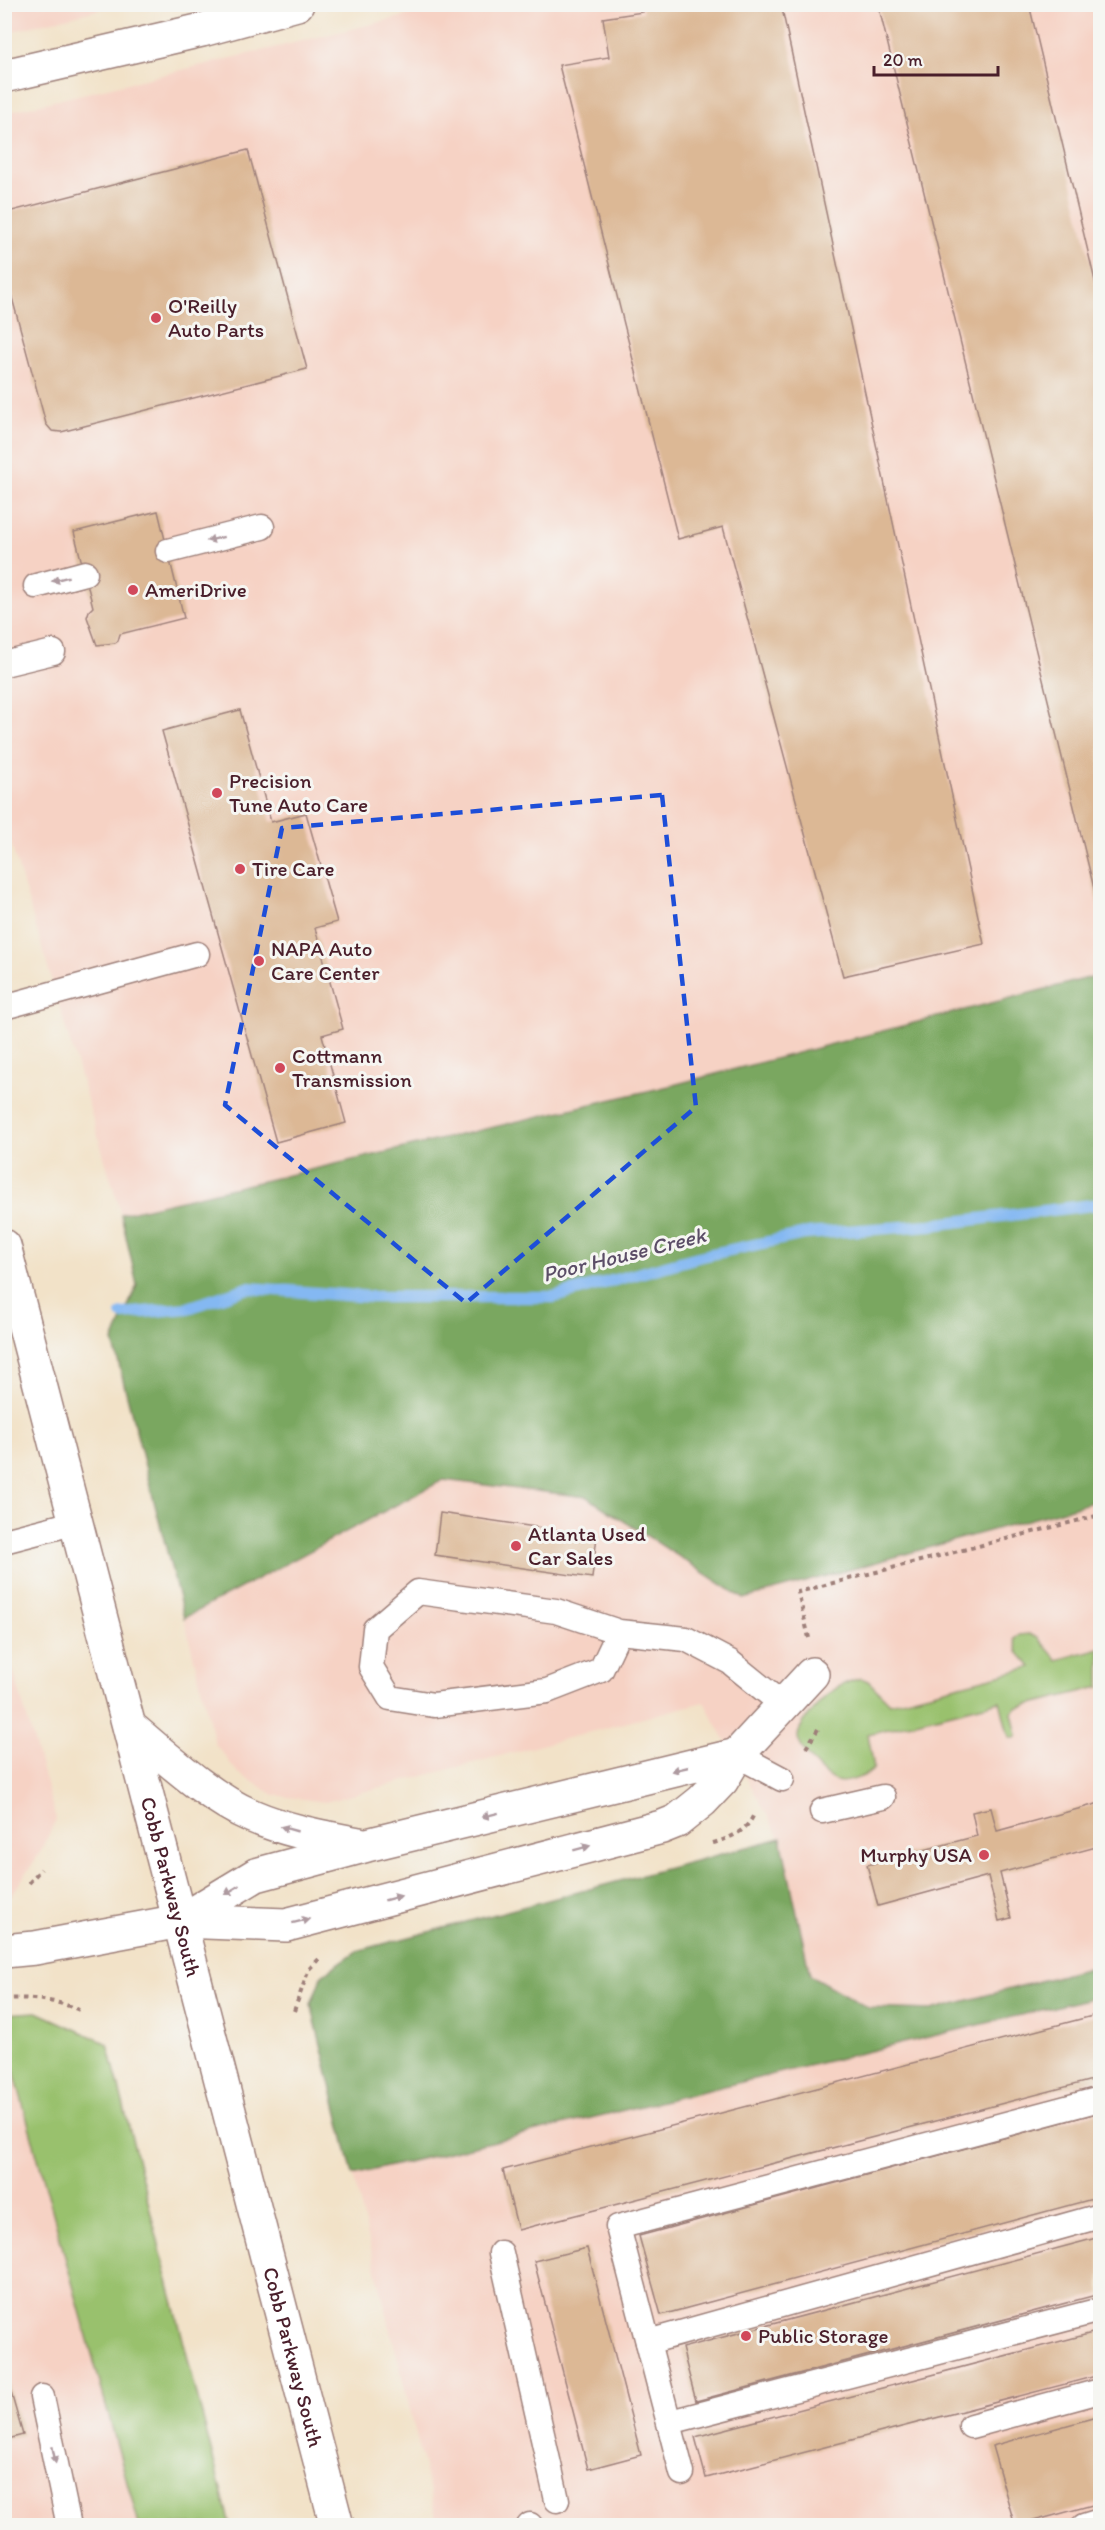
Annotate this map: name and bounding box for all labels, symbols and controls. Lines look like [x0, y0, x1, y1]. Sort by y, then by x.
scale bar [874, 39, 998, 77]
text: 20 m [883, 49, 923, 71]
place label: O'Reilly Auto Parts [168, 293, 264, 342]
marker: O'Reilly Auto Parts [149, 311, 163, 325]
one-way arrow [206, 534, 224, 544]
one-way arrow [51, 575, 69, 584]
place label: AmeriDrive [145, 577, 247, 602]
marker: AmeriDrive [126, 583, 140, 597]
place label: Precision Tune Auto Care [229, 768, 368, 817]
marker: Precision Tune Auto Care [210, 786, 224, 800]
place label: Tire Care [252, 856, 335, 881]
marker: Tire Care [233, 862, 247, 876]
place label: NAPA Auto Care Center [271, 936, 380, 985]
marker: NAPA Auto Care Center [252, 954, 266, 968]
place label: Cottmann Transmission [292, 1043, 412, 1092]
marker: Cottmann Transmission [273, 1061, 287, 1075]
water label: Poor House Creek [540, 1221, 710, 1288]
place label: Atlanta Used Car Sales [528, 1521, 646, 1570]
marker: Atlanta Used Car Sales [509, 1539, 523, 1553]
one-way arrow [671, 1764, 689, 1774]
street label: Cobb Parkway South [136, 1794, 207, 1979]
one-way arrow [481, 1810, 500, 1820]
one-way arrow [280, 1824, 298, 1833]
place label: Murphy USA [860, 1842, 973, 1867]
one-way arrow [572, 1843, 591, 1853]
marker: Murphy USA [977, 1848, 991, 1862]
one-way arrow [224, 1884, 240, 1895]
one-way arrow [384, 1892, 402, 1902]
one-way arrow [292, 1916, 310, 1926]
street label: Cobb Parkway South [258, 2264, 329, 2450]
place label: Public Storage [758, 2323, 888, 2348]
marker: Public Storage [739, 2329, 753, 2343]
one-way arrow [50, 2445, 59, 2464]

